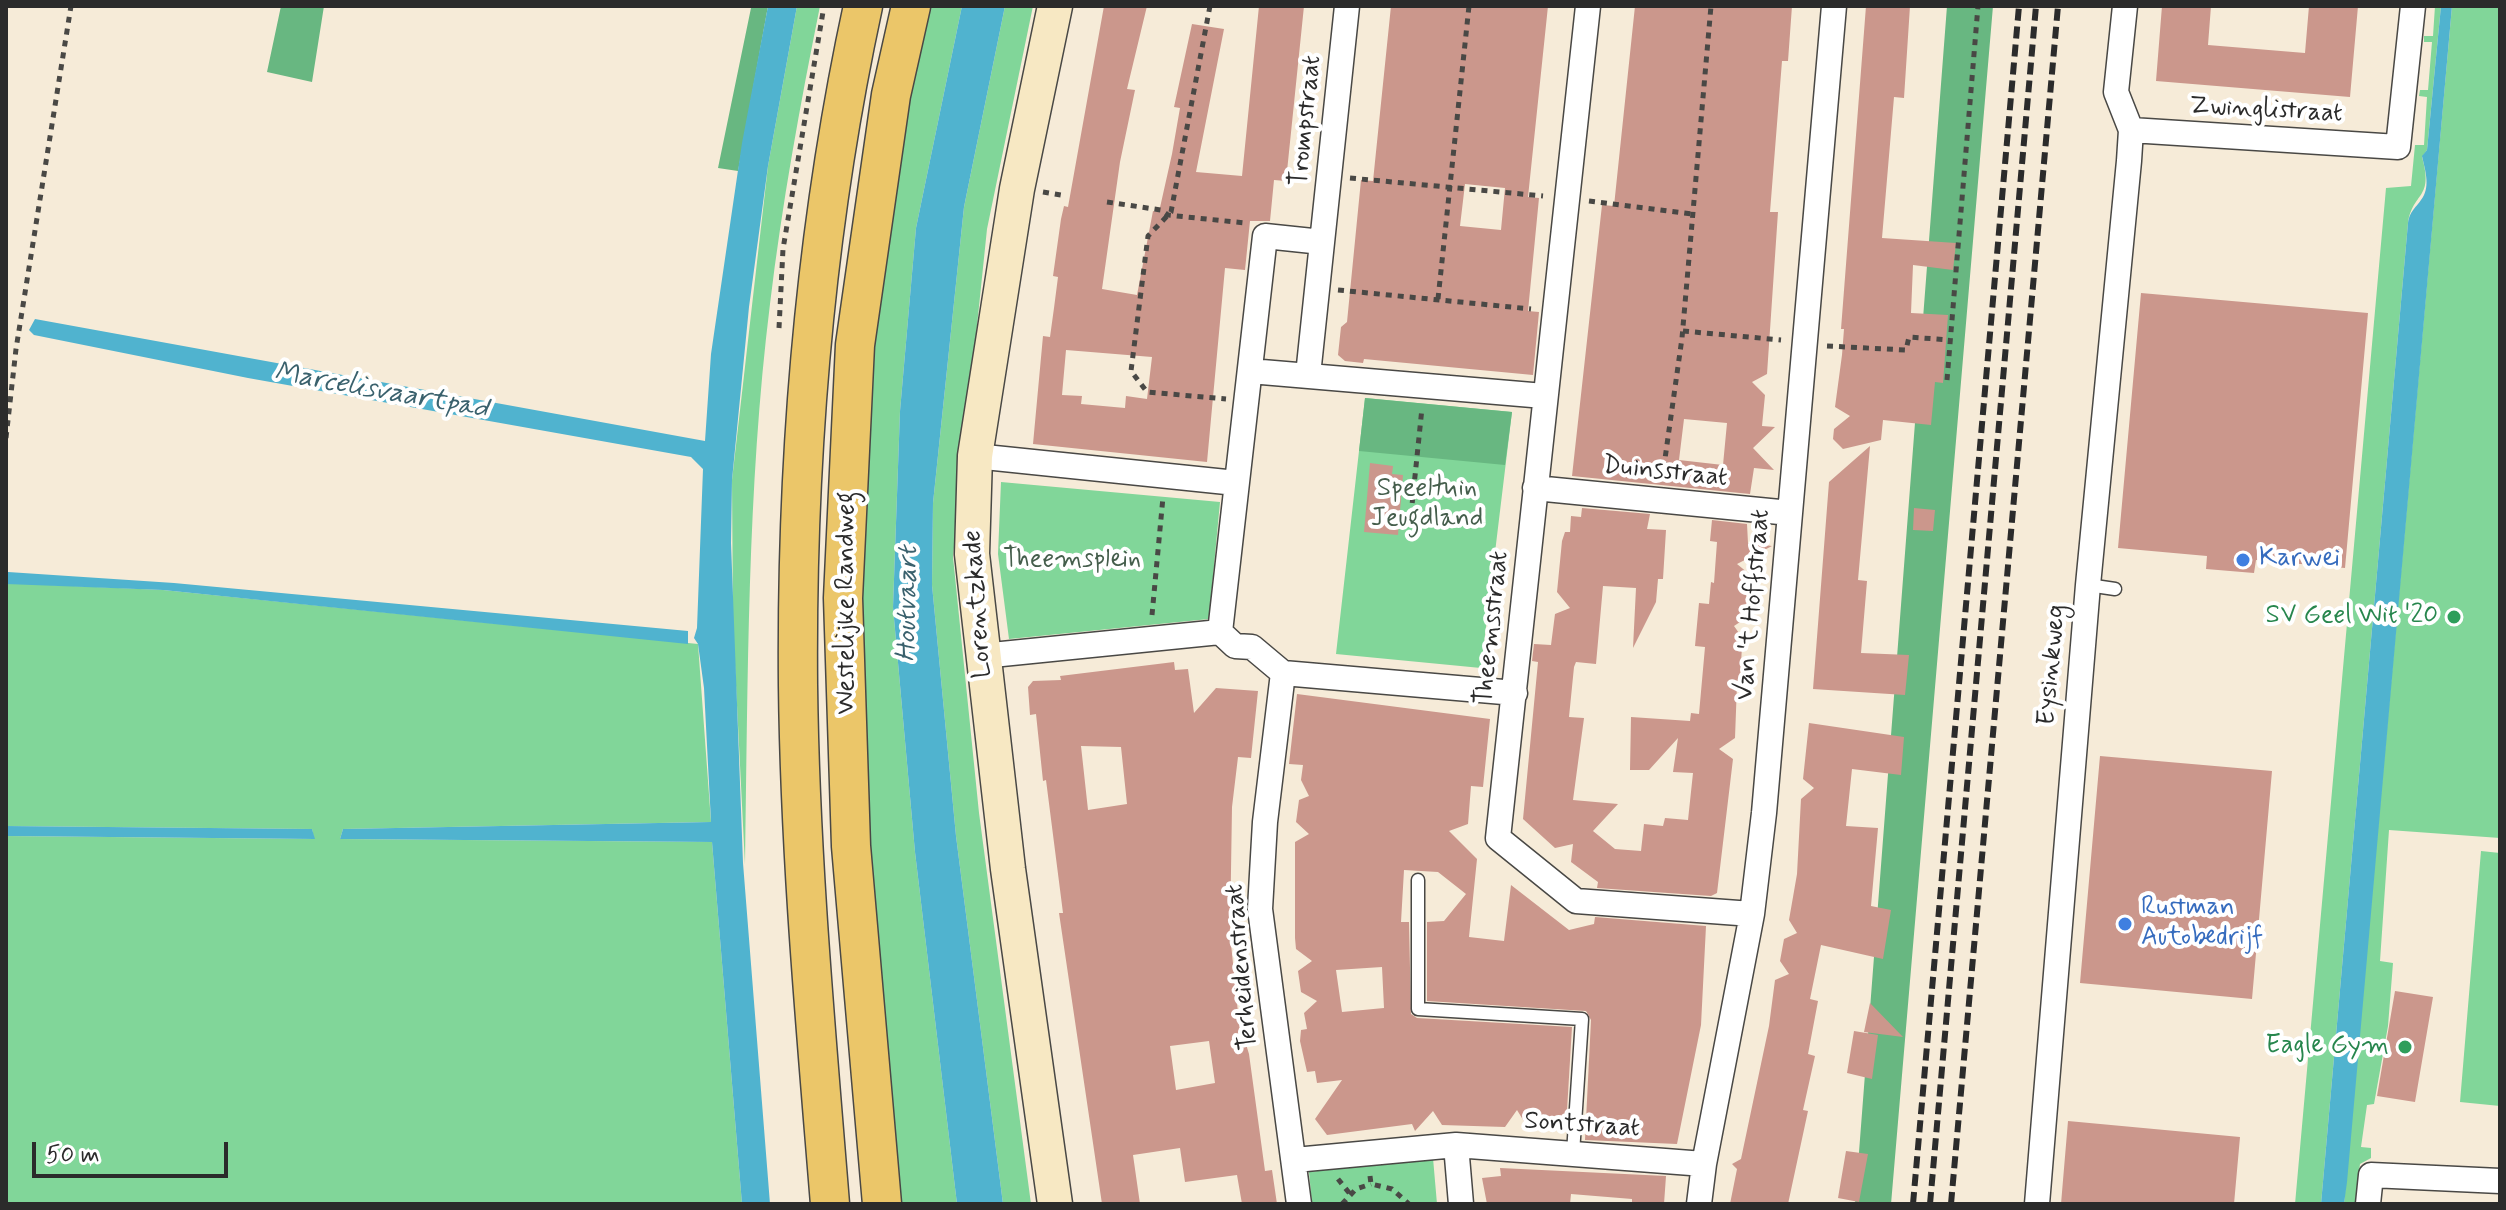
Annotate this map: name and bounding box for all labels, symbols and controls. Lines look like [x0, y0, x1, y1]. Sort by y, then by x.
street label: Trompstraat [1285, 54, 1329, 188]
street label: Zwinglistraat [2189, 91, 2343, 131]
water label: Marcelisvaartpad [271, 357, 491, 427]
street label: Duinsstraat [1601, 451, 1729, 495]
park label: Speeltuin Jeugdland [1371, 474, 1483, 536]
street label: Westelijke Randweg [832, 491, 864, 715]
street label: Van 't Hoffstraat [1730, 508, 1778, 702]
street label: Lorentzkade [958, 529, 1000, 679]
place label: Karwei [2259, 544, 2340, 576]
park label: Theemsplein [1003, 545, 1141, 577]
water label: Houtvaart [891, 546, 927, 662]
street label: Theemsstraat [1469, 550, 1517, 706]
marker: Karwei [2234, 551, 2252, 569]
place label: SV Geel Wit '20 [2265, 601, 2438, 633]
street label: Eysinkweg [2032, 603, 2074, 727]
marker: SV Geel Wit '20 [2445, 608, 2463, 626]
street label: Terheidenstraat [1220, 883, 1266, 1051]
place label: Rustman Autobedrijf [2141, 893, 2263, 954]
marker: Rustman Autobedrijf [2116, 915, 2134, 933]
place label: Eagle Gym [2266, 1031, 2389, 1063]
marker: Eagle Gym [2396, 1038, 2414, 1056]
street label: Sontstraat [1523, 1106, 1641, 1146]
scale bar [36, 1126, 232, 1176]
text: 50 m [46, 1140, 100, 1171]

